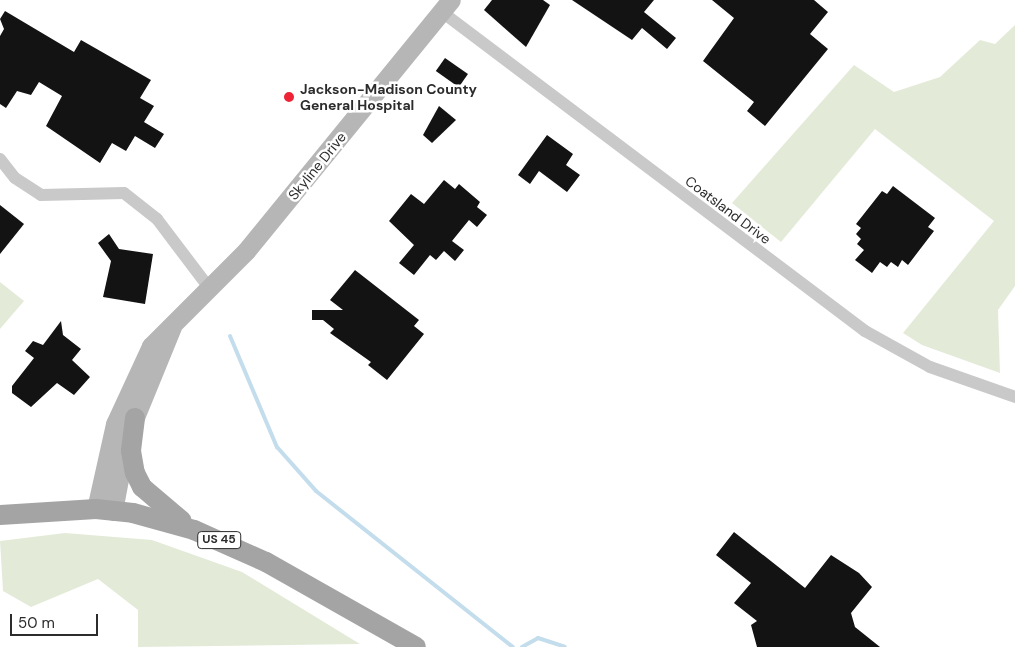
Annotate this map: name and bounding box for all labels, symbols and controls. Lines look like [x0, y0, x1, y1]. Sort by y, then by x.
place label: Jackson-Madison County General Hospital [300, 81, 477, 114]
marker: Jackson-Madison County General Hospital [282, 90, 296, 104]
street label: Skyline Drive [285, 129, 349, 203]
street label: Coatsland Drive [682, 172, 774, 248]
road number: US 45 [196, 530, 242, 550]
scale bar [12, 604, 100, 636]
text: 50 m [18, 613, 55, 633]

